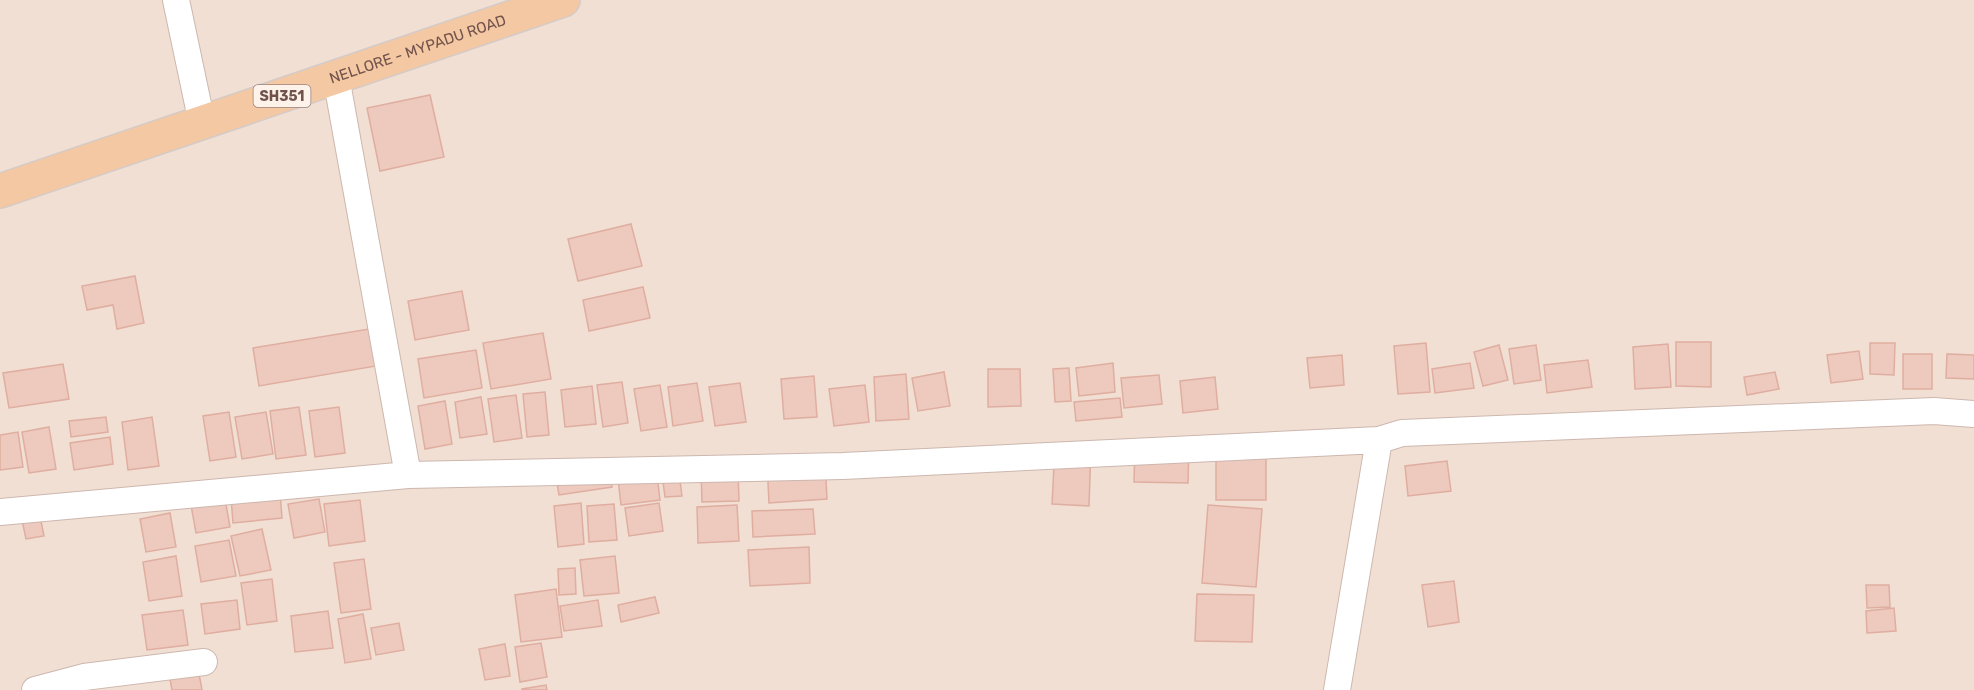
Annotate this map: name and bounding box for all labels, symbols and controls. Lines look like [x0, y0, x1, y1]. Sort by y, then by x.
street label: NELLORE - MYPADU ROAD [327, 11, 508, 88]
road number: SH351 [254, 85, 310, 107]

